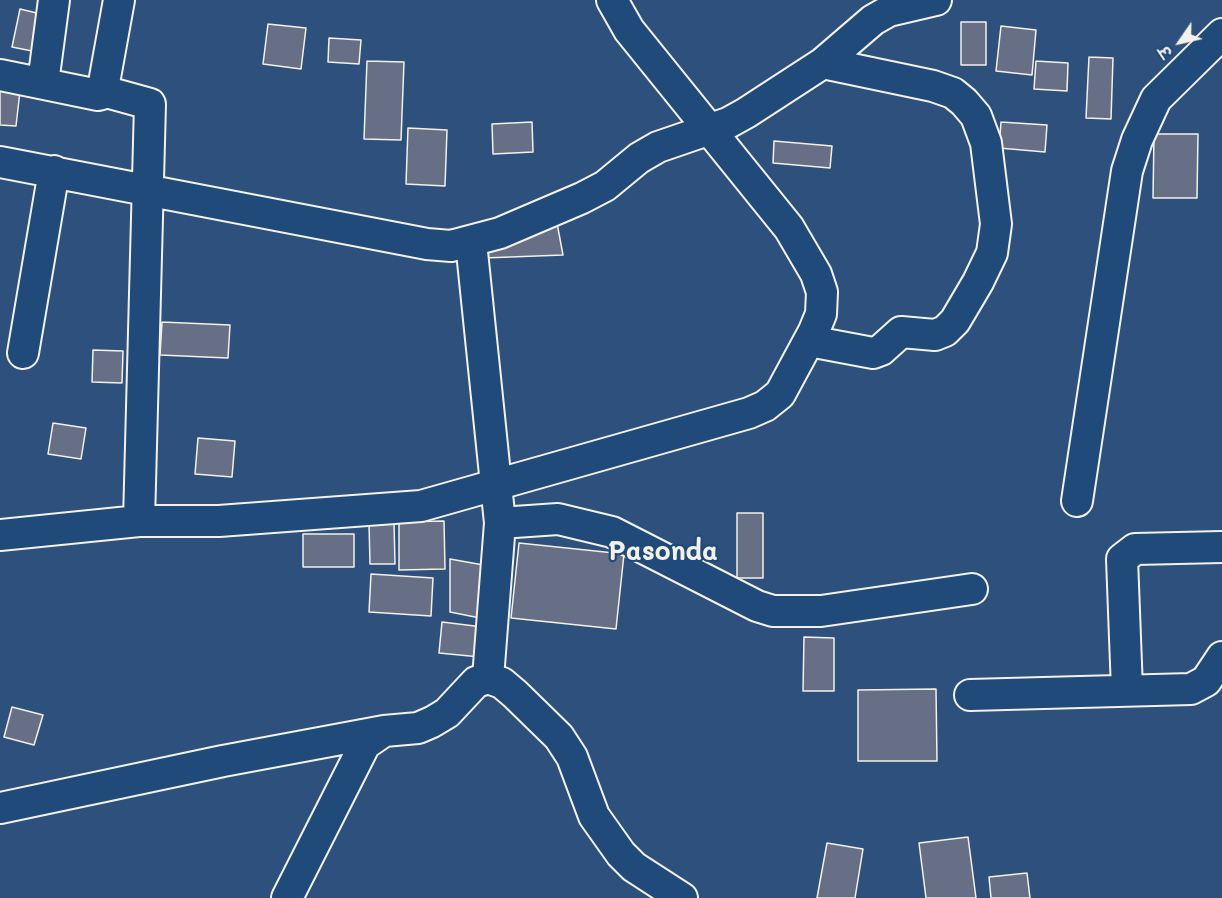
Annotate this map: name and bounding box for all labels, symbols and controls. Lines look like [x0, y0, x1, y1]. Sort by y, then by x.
north arrow [1150, 12, 1210, 72]
text: उ [1153, 42, 1176, 63]
district label: Pasonda [608, 536, 718, 568]

